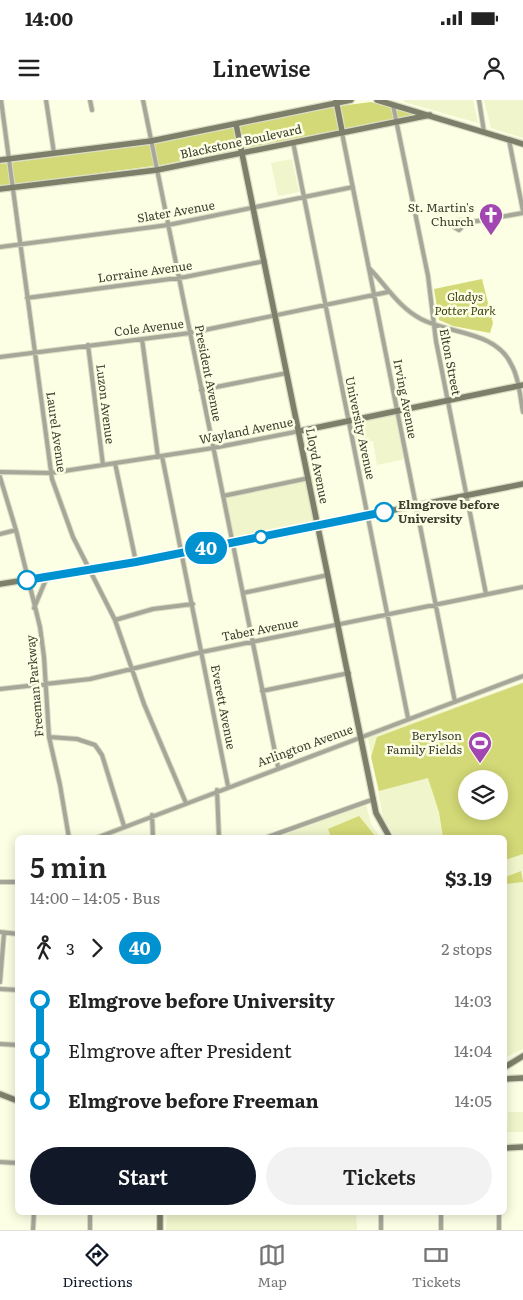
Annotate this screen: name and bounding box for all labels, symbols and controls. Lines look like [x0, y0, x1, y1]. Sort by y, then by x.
text: 14:00 [25, 4, 73, 32]
text: Linewise [212, 51, 311, 84]
icon: menu [15, 54, 43, 82]
icon: person [480, 54, 508, 82]
street label: Blackstone Boulevard [178, 119, 304, 163]
street label: Slater Avenue [136, 195, 216, 227]
place label: St. Martin's Church [408, 198, 475, 230]
church icon: St. Martin's Church [478, 202, 504, 236]
street label: Lorraine Avenue [97, 255, 193, 287]
park label: Gladys Potter Park [434, 287, 496, 319]
street label: Cole Avenue [113, 314, 185, 340]
street label: President Avenue [191, 323, 227, 423]
street label: Elton Street [436, 327, 466, 397]
street label: Irving Avenue [389, 357, 423, 440]
street label: Luzon Avenue [92, 363, 120, 445]
street label: University Avenue [341, 375, 381, 481]
street label: Laurel Avenue [42, 390, 72, 474]
street label: Wayland Avenue [197, 412, 294, 448]
street label: Lloyd Avenue [302, 426, 334, 505]
place label: Elmgrove before University [398, 495, 500, 527]
marker: Elmgrove before University [374, 502, 394, 522]
unlabelled marker [254, 530, 268, 544]
line badge: 40 [184, 532, 228, 564]
text: 40 [195, 534, 217, 561]
unlabelled marker [17, 570, 37, 590]
street label: Taber Avenue [220, 613, 300, 645]
street label: Freeman Parkway [21, 634, 47, 738]
street label: Everett Avenue [207, 663, 241, 751]
street label: Arlington Avenue [254, 719, 355, 771]
place label: Berylson Family Fields [386, 726, 463, 758]
sports icon: Berylson Family Fields [467, 730, 493, 764]
map controls [458, 770, 508, 820]
button: layers [458, 770, 508, 820]
text: 5 min [30, 845, 107, 887]
text: $3.19 [445, 864, 492, 892]
text: 14:00 – 14:05 · Bus [30, 885, 160, 909]
icon: walk [30, 934, 58, 962]
icon: forward [83, 934, 111, 962]
text: 40 [129, 934, 151, 961]
text: 3 [66, 936, 75, 960]
text: 2 stops [441, 936, 492, 960]
text: Elmgrove before University [68, 986, 335, 1014]
text: 14:03 [454, 988, 492, 1012]
text: Elmgrove after President [68, 1036, 292, 1064]
text: 14:04 [454, 1038, 492, 1062]
text: Elmgrove before Freeman [68, 1086, 319, 1114]
text: 14:05 [455, 1088, 492, 1112]
button: Start [30, 1147, 256, 1205]
button: Tickets [266, 1147, 492, 1205]
tab: Directions [62, 1241, 132, 1291]
tab: Map [257, 1241, 287, 1291]
tab: Tickets [412, 1241, 461, 1291]

